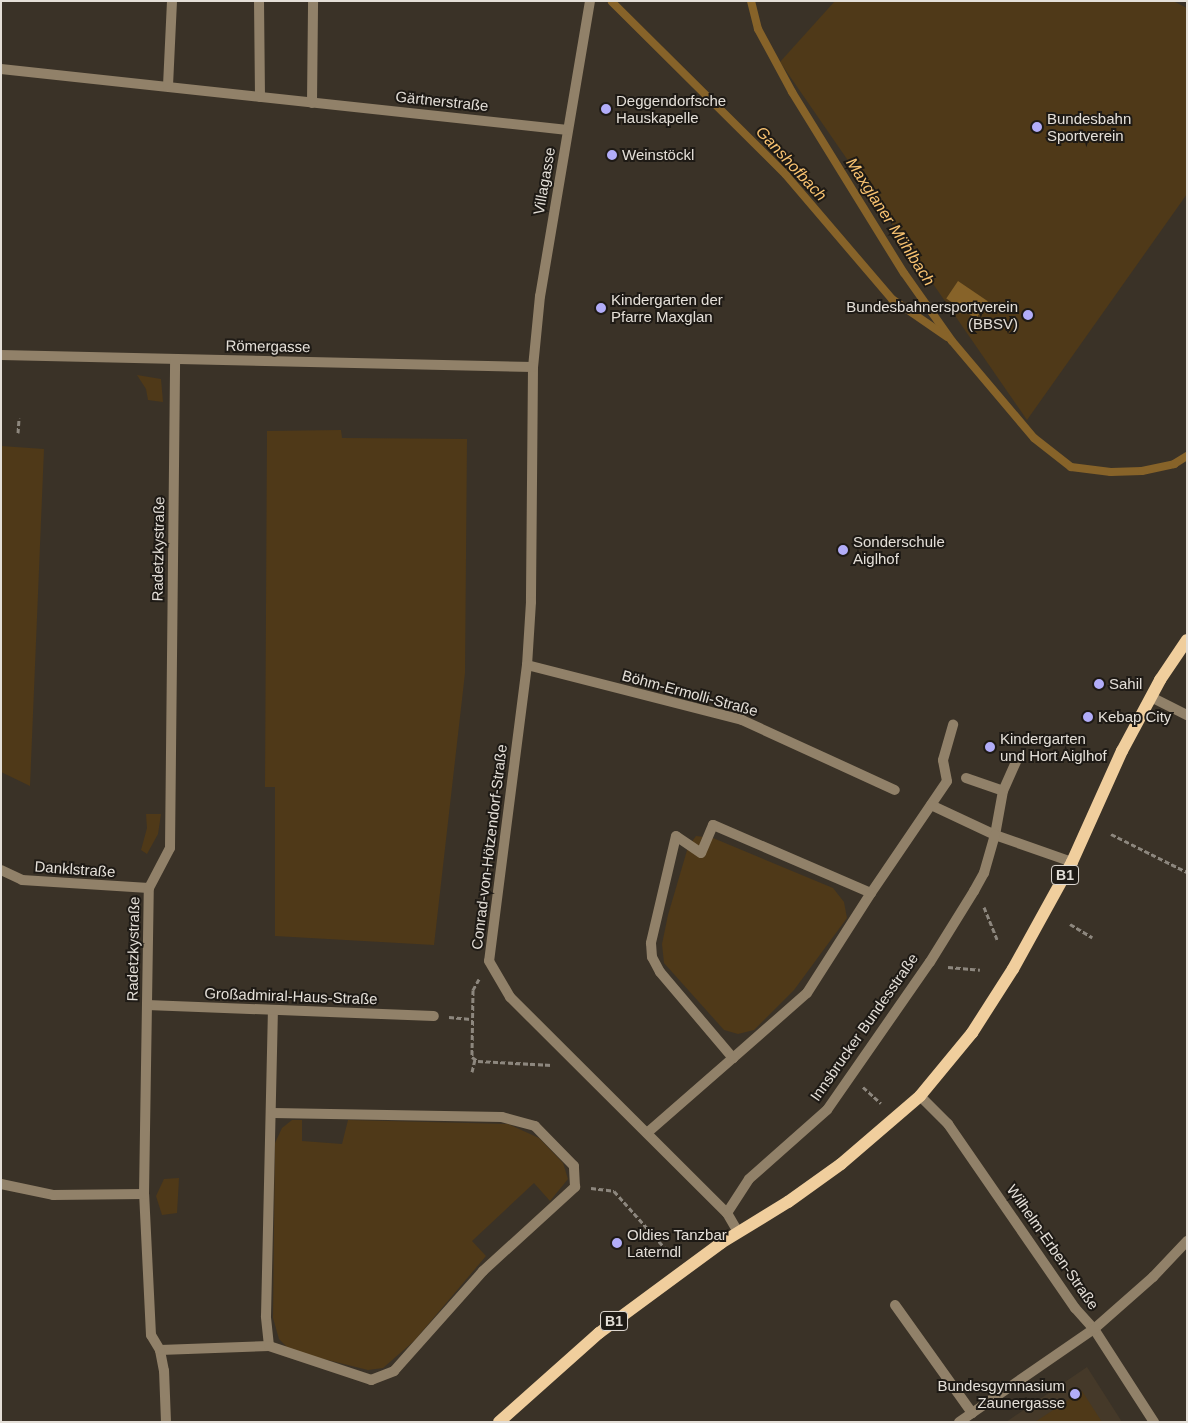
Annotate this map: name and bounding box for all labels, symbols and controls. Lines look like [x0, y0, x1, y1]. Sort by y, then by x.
street label: Gärtnerstraße [395, 87, 489, 115]
place label: Deggendorfsche Hauskapelle [616, 91, 726, 126]
marker: Deggendorfsche Hauskapelle [600, 103, 612, 115]
place label: Bundesbahn Sportverein [1047, 109, 1131, 144]
marker: Bundesbahn Sportverein [1031, 121, 1043, 133]
water label: Ganshofbach [752, 123, 830, 205]
street label: Villagasse [529, 146, 559, 216]
place label: Weinstöckl [622, 146, 694, 164]
marker: Weinstöckl [606, 149, 618, 161]
water label: Maxglaner Mühlbach [842, 154, 938, 290]
place label: Kindergarten der Pfarre Maxglan [611, 290, 723, 325]
place label: Bundesbahnersportverein (BBSV) [846, 297, 1018, 332]
marker: Kindergarten der Pfarre Maxglan [595, 302, 607, 314]
marker: Bundesbahnersportverein (BBSV) [1022, 309, 1034, 321]
street label: Römergasse [225, 336, 311, 356]
street label: Radetzkystraße [148, 496, 168, 602]
place label: Sonderschule Aiglhof [853, 532, 945, 567]
marker: Sonderschule Aiglhof [837, 544, 849, 556]
street label: Böhm-Ermolli-Straße [620, 666, 760, 720]
place label: Sahil [1109, 675, 1142, 693]
marker: Sahil [1093, 678, 1105, 690]
place label: Kebap City [1098, 708, 1171, 726]
marker: Kebap City [1082, 711, 1094, 723]
place label: Kindergarten und Hort Aiglhof [1000, 729, 1108, 764]
marker: Kindergarten und Hort Aiglhof [984, 741, 996, 753]
street label: Conrad-von-Hötzendorf-Straße [467, 743, 511, 951]
street label: Danklstraße [34, 857, 116, 881]
road number: B1 [1050, 864, 1080, 886]
street label: Radetzkystraße [123, 896, 143, 1002]
street label: Innsbrucker Bundesstraße [806, 950, 922, 1104]
street label: Großadmiral-Haus-Straße [204, 984, 378, 1008]
street label: Wilhelm-Erben-Straße [1003, 1181, 1103, 1313]
place label: Oldies Tanzbar Laterndl [627, 1225, 727, 1260]
marker: Oldies Tanzbar Laterndl [611, 1237, 623, 1249]
road number: B1 [599, 1310, 629, 1332]
place label: Bundesgymnasium Zaunergasse [937, 1376, 1065, 1411]
marker: Bundesgymnasium Zaunergasse [1069, 1388, 1081, 1400]

